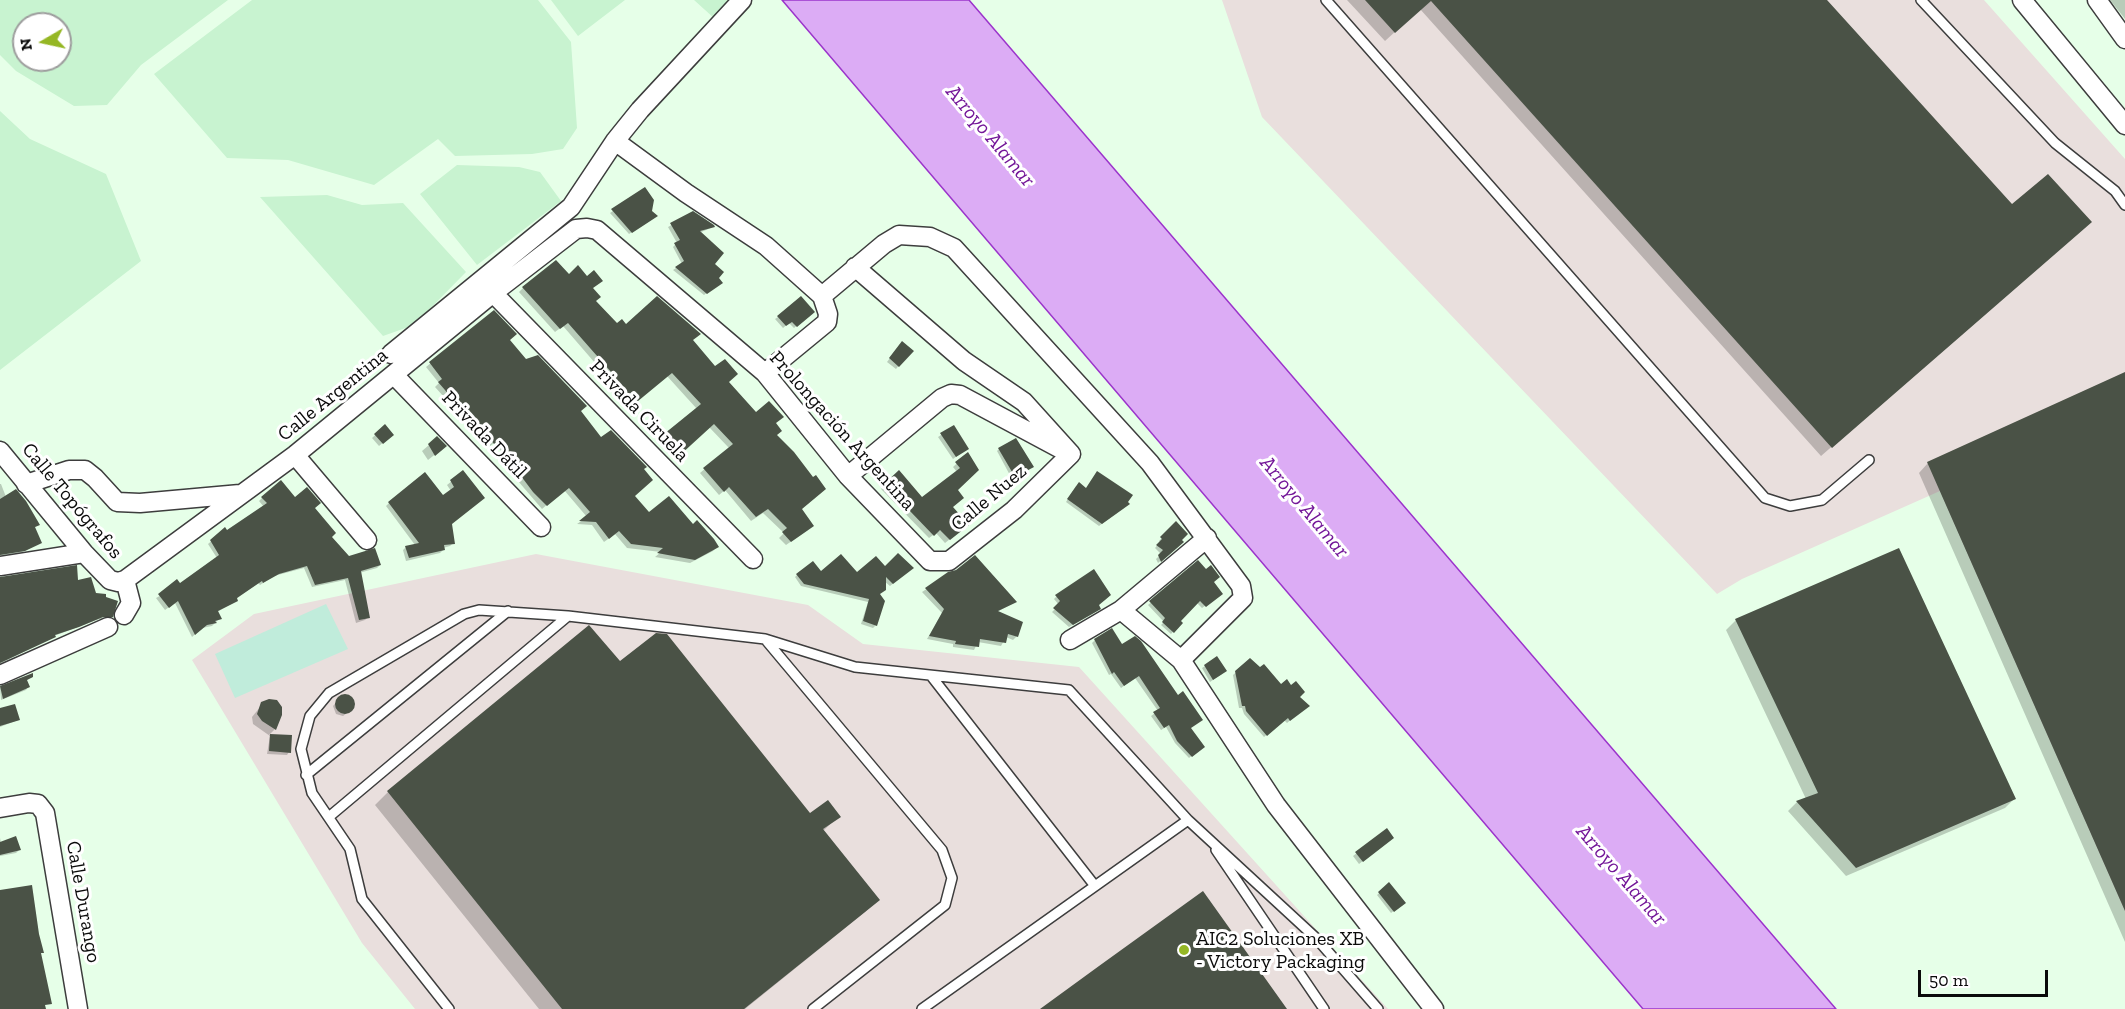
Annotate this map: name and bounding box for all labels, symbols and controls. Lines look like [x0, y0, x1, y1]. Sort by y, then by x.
north arrow [12, 12, 72, 72]
text: N [15, 37, 36, 52]
water label: Arroyo Alamar [940, 80, 1040, 192]
street label: Calle Argentina [273, 343, 393, 447]
street label: Prolongación Argentina [764, 346, 920, 516]
street label: Privada Ciruela [584, 355, 694, 467]
street label: Privada Dátil [436, 386, 532, 484]
street label: Calle Topógrafos [17, 438, 127, 564]
water label: Arroyo Alamar [1254, 451, 1354, 563]
street label: Calle Nuez [946, 459, 1032, 537]
water label: Arroyo Alamar [1570, 820, 1672, 930]
street label: Calle Durango [60, 839, 106, 965]
place label: AIC2 Soluciones XB - Victory Packaging [1196, 927, 1365, 974]
marker: AIC2 Soluciones XB - Victory Packaging [1177, 943, 1191, 957]
scale bar [1921, 958, 2052, 996]
text: 50 m [1929, 969, 1968, 991]

